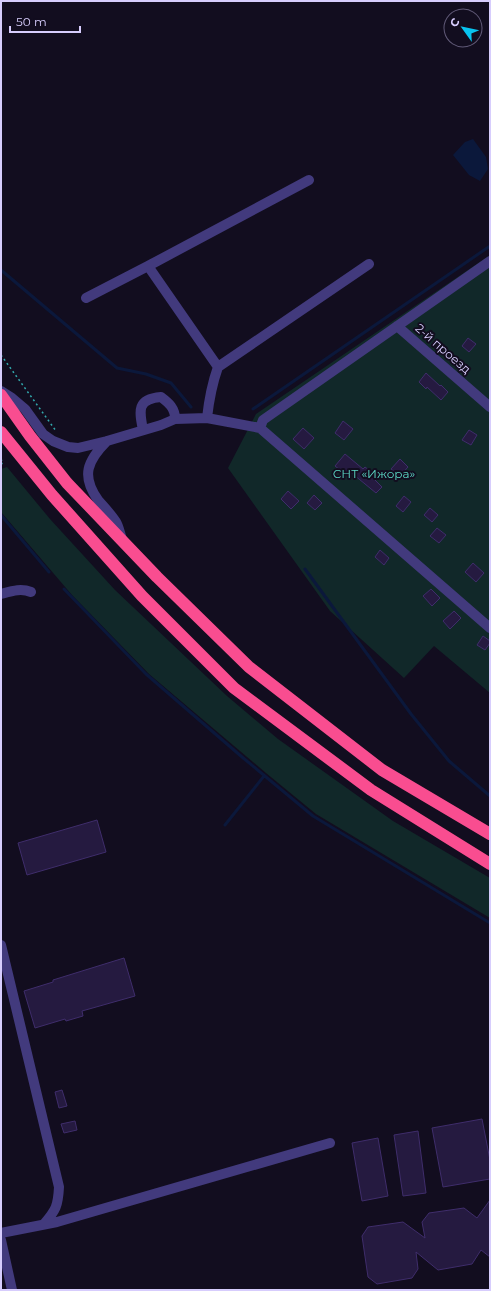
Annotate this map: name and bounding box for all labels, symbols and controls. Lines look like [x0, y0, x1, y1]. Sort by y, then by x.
scale bar [10, 8, 80, 34]
north arrow [443, 8, 483, 48]
text: 50 m [16, 14, 47, 29]
text: С [447, 15, 463, 30]
street label: 2-й проезд [413, 321, 474, 377]
park label: СНТ «Ижора» [333, 466, 416, 481]

